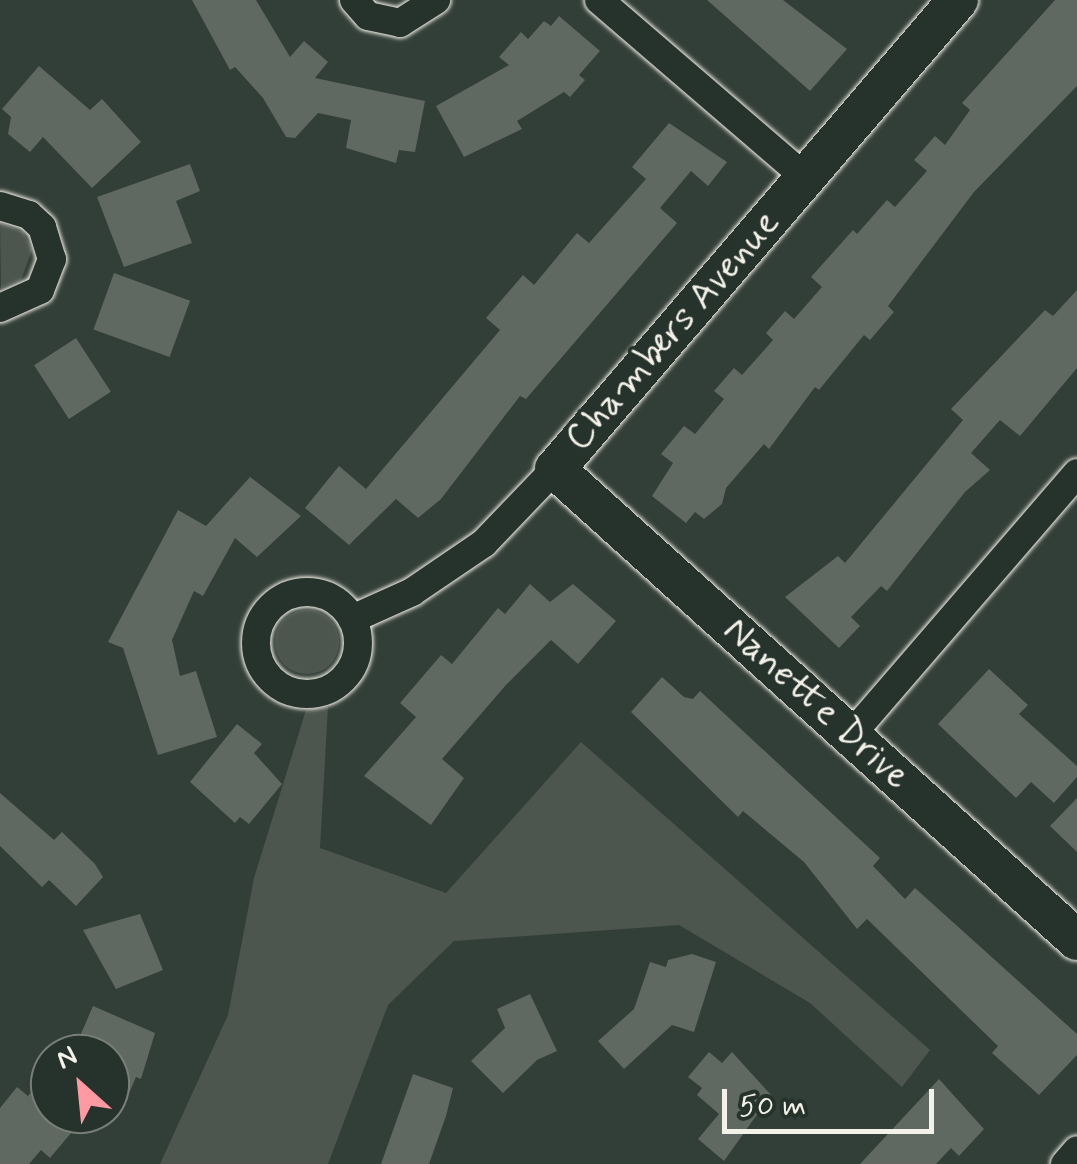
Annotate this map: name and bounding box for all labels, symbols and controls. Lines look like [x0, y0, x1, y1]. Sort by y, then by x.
street label: Chambers Avenue [555, 200, 791, 462]
street label: Nanette Drive [713, 608, 919, 800]
north arrow [30, 1034, 130, 1134]
text: N [50, 1038, 84, 1079]
scale bar [727, 1069, 940, 1131]
text: 50 m [739, 1087, 806, 1126]

